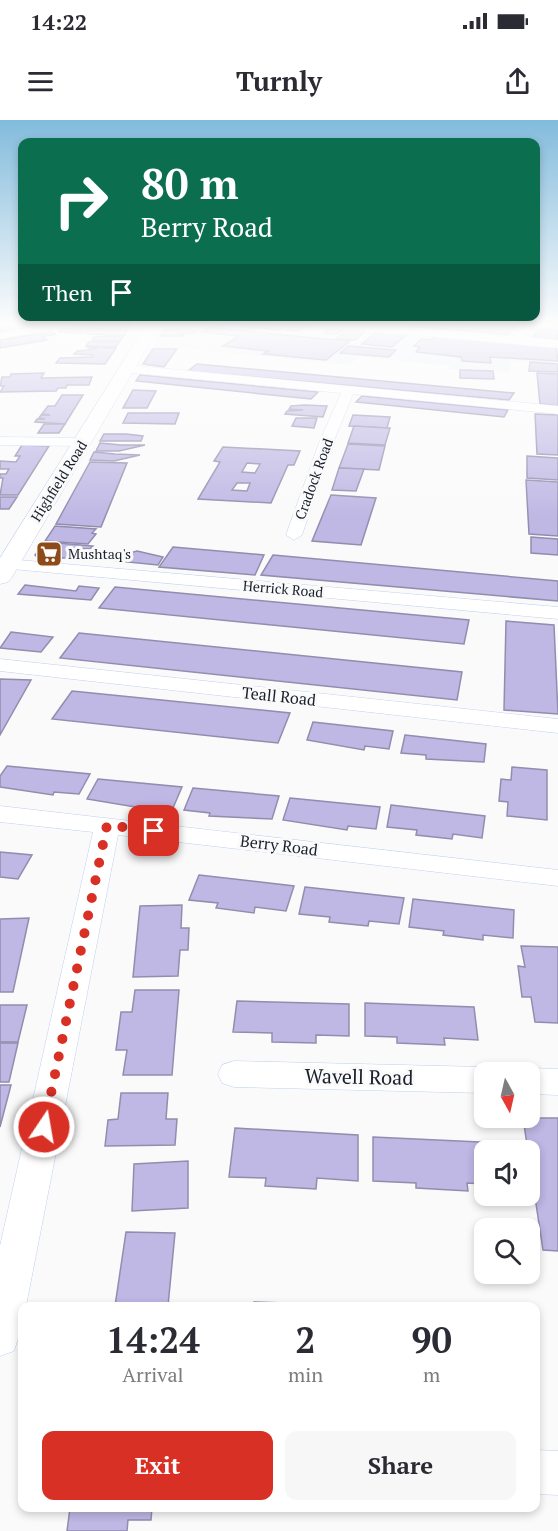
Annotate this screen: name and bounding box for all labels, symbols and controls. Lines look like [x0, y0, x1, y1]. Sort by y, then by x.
text: 14:22 [30, 7, 87, 36]
text: Turnly [236, 63, 322, 99]
icon: menu [24, 65, 57, 98]
icon: share [501, 65, 534, 98]
text: 80 m [141, 155, 239, 211]
icon: right [42, 162, 120, 240]
text: Berry Road [141, 209, 273, 245]
icon: arrive [105, 276, 138, 309]
text: Then [42, 278, 93, 307]
street label: Cradock Road [290, 435, 337, 522]
street label: Highfield Road [26, 436, 91, 525]
supermarket icon: Mushtaq's [34, 539, 64, 569]
place label: Mushtaq's [68, 544, 131, 563]
street label: Herrick Road [242, 576, 324, 601]
street label: Teall Road [241, 681, 317, 711]
pin [128, 805, 179, 856]
icon: arrive [137, 814, 170, 847]
street label: Berry Road [239, 829, 319, 861]
street label: Wavell Road [304, 1062, 414, 1091]
north arrow [474, 1062, 540, 1128]
map controls [474, 1062, 540, 1284]
position arrow [12, 1095, 76, 1159]
button: sound [474, 1140, 540, 1206]
button: search [474, 1218, 540, 1284]
text: 14:24 [106, 1316, 200, 1363]
text: 2 [295, 1316, 316, 1363]
text: 90 [411, 1316, 452, 1363]
text: Arrival [122, 1361, 184, 1388]
text: min [288, 1361, 323, 1388]
text: m [423, 1361, 440, 1388]
button: Exit [42, 1431, 273, 1500]
button: Share [285, 1431, 516, 1500]

